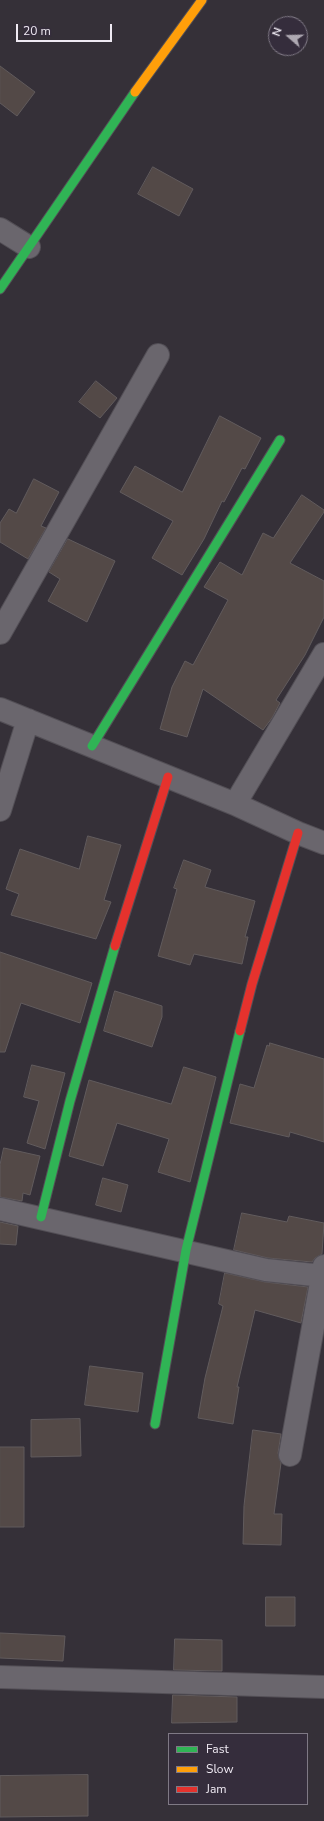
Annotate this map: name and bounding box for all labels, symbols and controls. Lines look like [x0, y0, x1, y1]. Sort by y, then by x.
scale bar [18, 16, 114, 42]
north arrow [268, 16, 308, 56]
text: 20 m [23, 23, 51, 39]
text: N [269, 26, 286, 39]
legend [168, 1733, 308, 1805]
text: Fast [206, 1741, 229, 1757]
text: Slow [206, 1761, 234, 1777]
text: Jam [206, 1781, 227, 1797]

